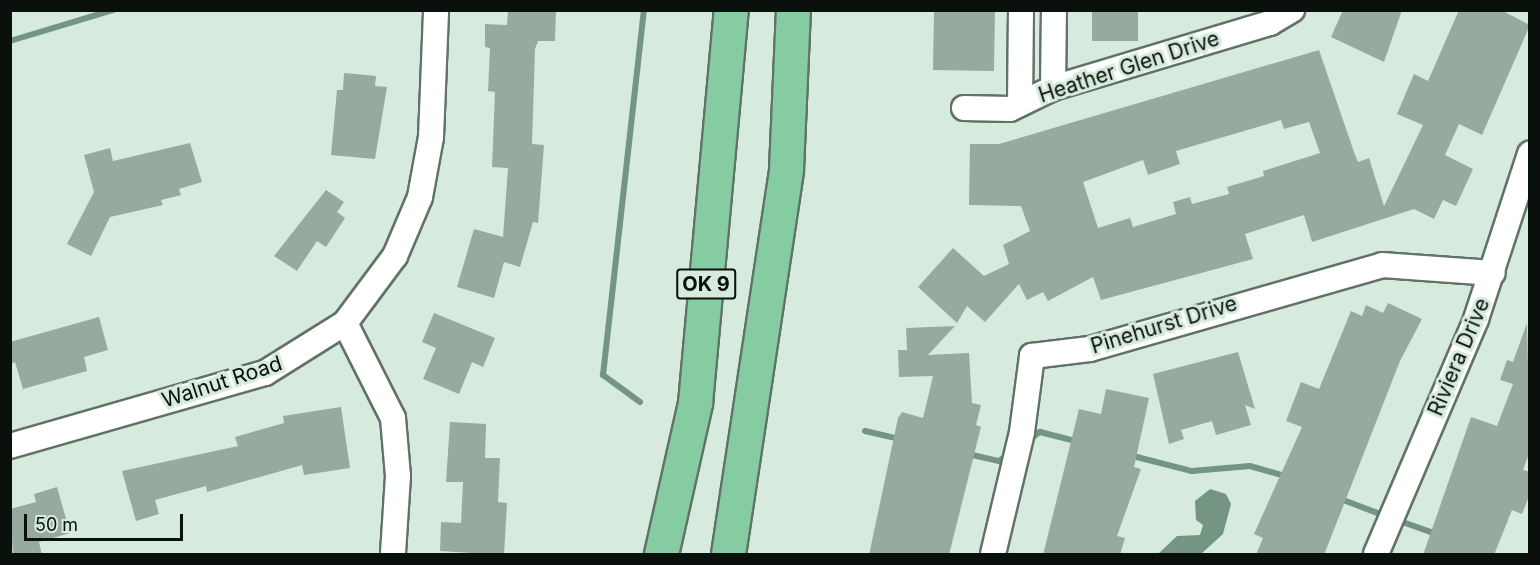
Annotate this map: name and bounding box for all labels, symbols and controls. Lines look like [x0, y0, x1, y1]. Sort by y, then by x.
street label: Heather Glen Drive [1035, 26, 1223, 108]
road number: OK 9 [676, 267, 736, 301]
street label: Pinehurst Drive [1088, 291, 1240, 359]
street label: Riviera Drive [1423, 294, 1495, 420]
street label: Walnut Road [159, 351, 285, 413]
scale bar [27, 502, 186, 540]
text: 50 m [35, 514, 78, 535]

